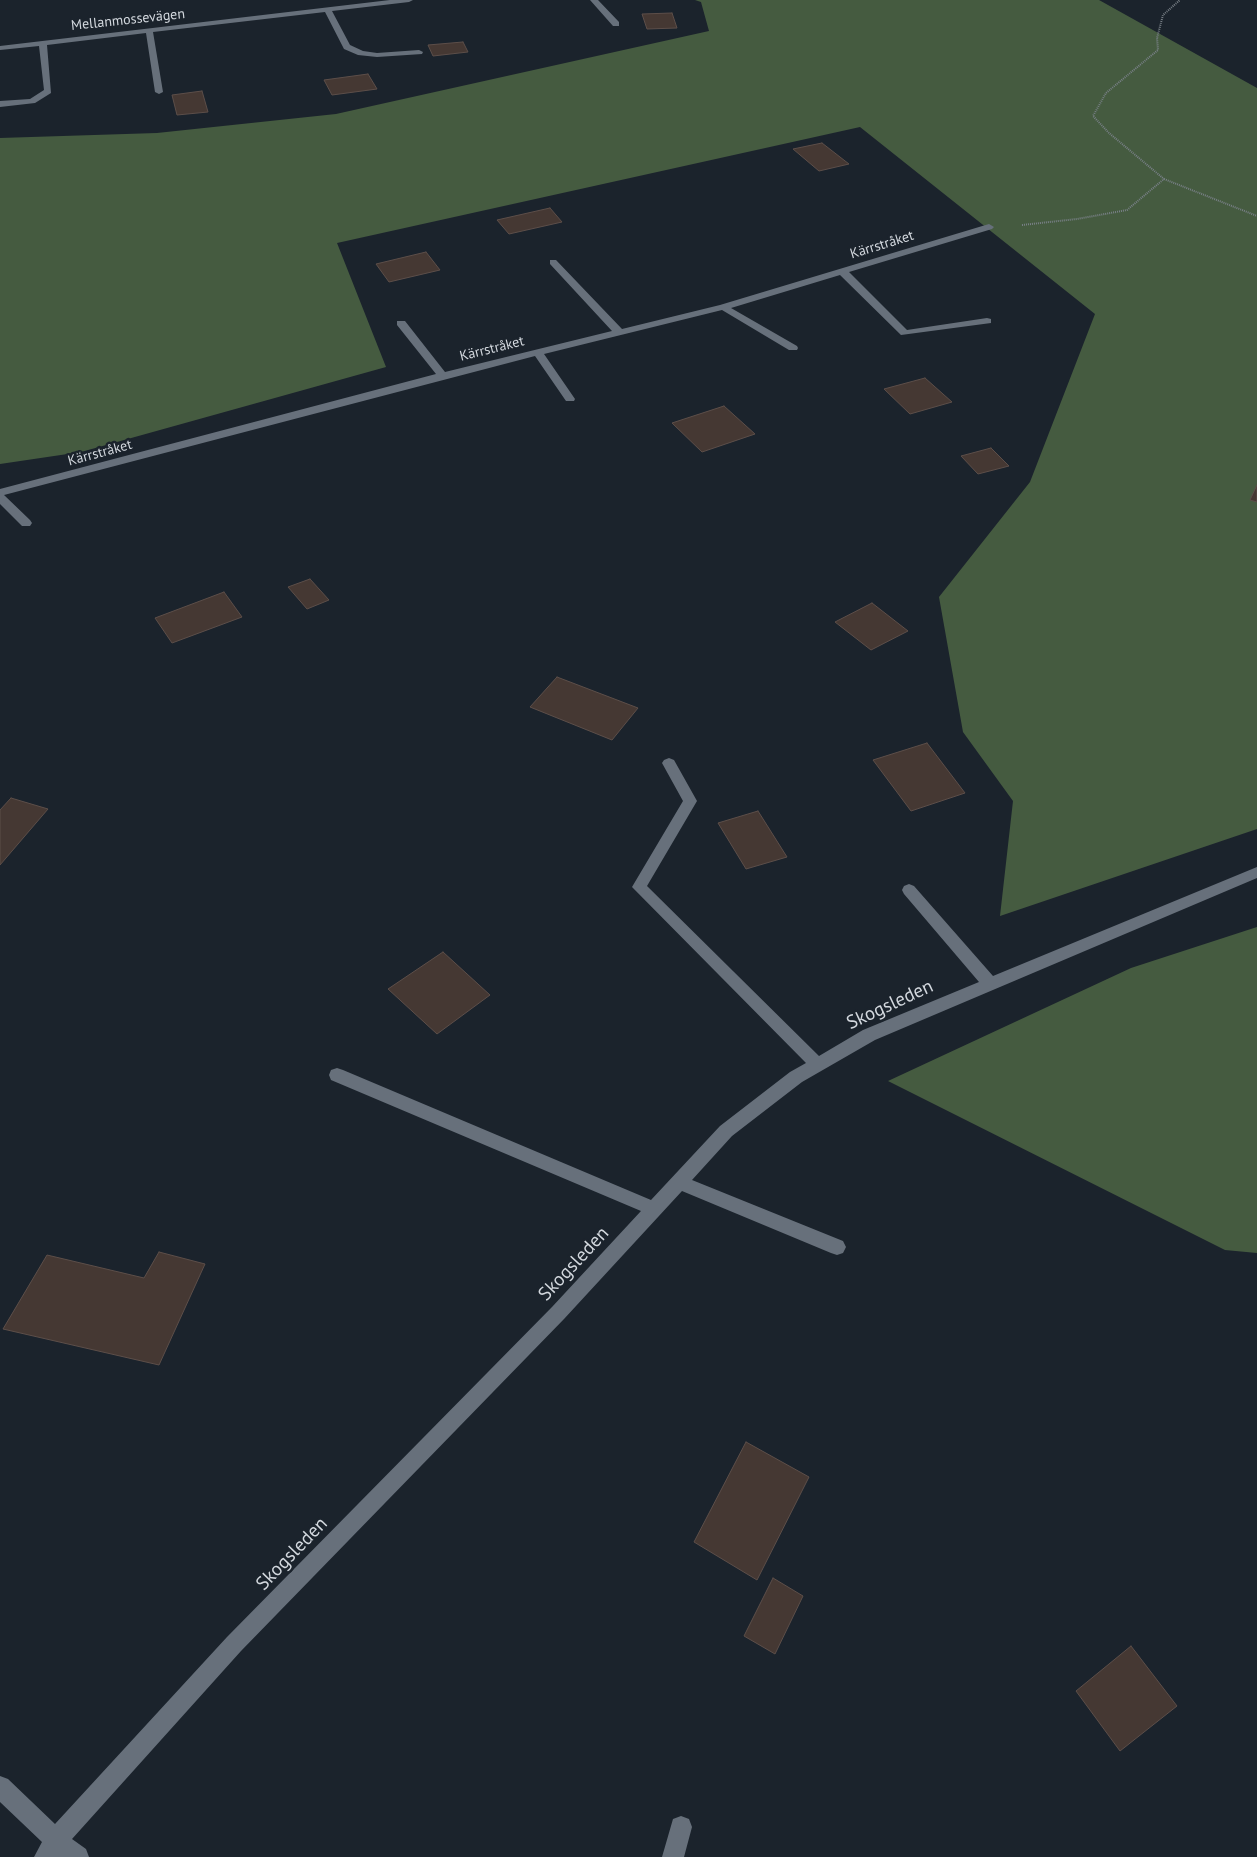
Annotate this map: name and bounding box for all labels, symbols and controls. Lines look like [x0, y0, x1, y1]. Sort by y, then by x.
street label: Mellanmossevägen [70, 6, 186, 34]
street label: Kärrstråket [848, 227, 916, 263]
street label: Kärrstråket [458, 333, 526, 365]
street label: Kärrstråket [66, 436, 134, 470]
street label: Skogsleden [843, 975, 937, 1035]
street label: Skogsleden [534, 1222, 614, 1306]
street label: Skogsleden [252, 1513, 332, 1595]

